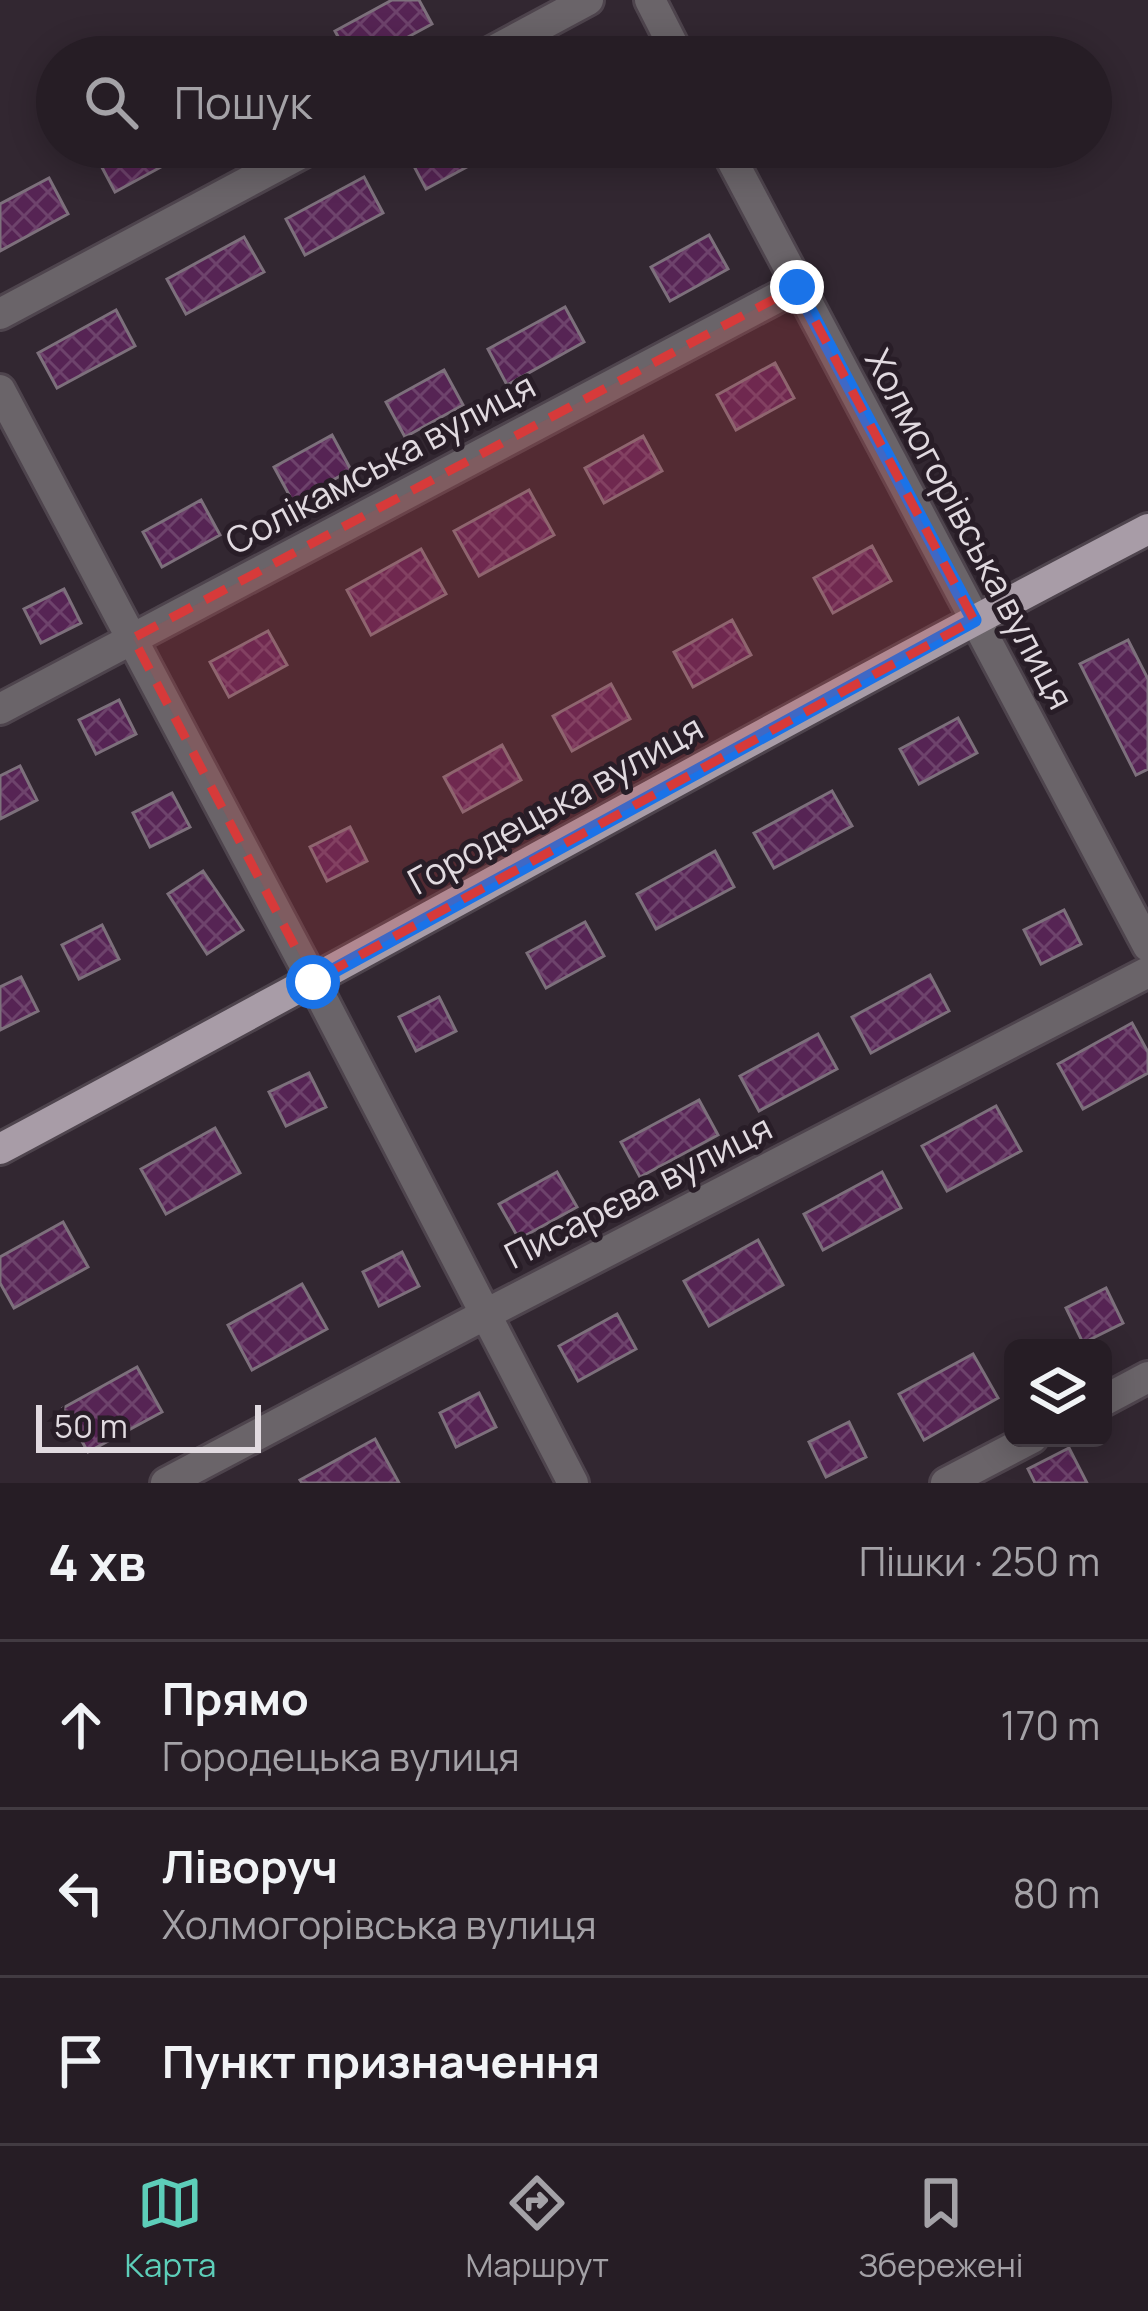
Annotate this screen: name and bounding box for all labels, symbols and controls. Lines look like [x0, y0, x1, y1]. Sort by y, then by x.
search box [36, 36, 1112, 168]
icon: search [78, 69, 144, 135]
text: Пошук [174, 71, 312, 133]
route end [770, 260, 824, 314]
street label: Холмогорівська вулиця [854, 340, 1086, 718]
street label: Солікамська вулиця [217, 361, 543, 565]
street label: Городецька вулиця [399, 703, 711, 905]
route start [286, 955, 340, 1009]
street label: Писарєва вулиця [496, 1102, 780, 1280]
map controls [1004, 1339, 1112, 1447]
button: layers [1004, 1339, 1112, 1447]
scale bar [36, 1399, 261, 1452]
text: 50 m [54, 1403, 128, 1448]
text: 4 хв [48, 1527, 146, 1596]
text: Пішки · 250 m [859, 1534, 1100, 1588]
text: Прямо [162, 1667, 309, 1729]
icon: ahead [48, 1692, 114, 1758]
text: 170 m [1001, 1698, 1100, 1752]
text: Городецька вулиця [162, 1729, 520, 1783]
text: Ліворуч [162, 1835, 338, 1897]
icon: left [48, 1860, 114, 1926]
text: 80 m [1013, 1866, 1100, 1920]
text: Холмогорівська вулиця [162, 1897, 596, 1951]
icon: arrive [48, 2028, 114, 2094]
text: Пункт призначення [162, 2030, 600, 2092]
tab: Карта [125, 2170, 216, 2287]
tab: Маршрут [465, 2170, 609, 2287]
tab: Збережені [858, 2170, 1023, 2287]

